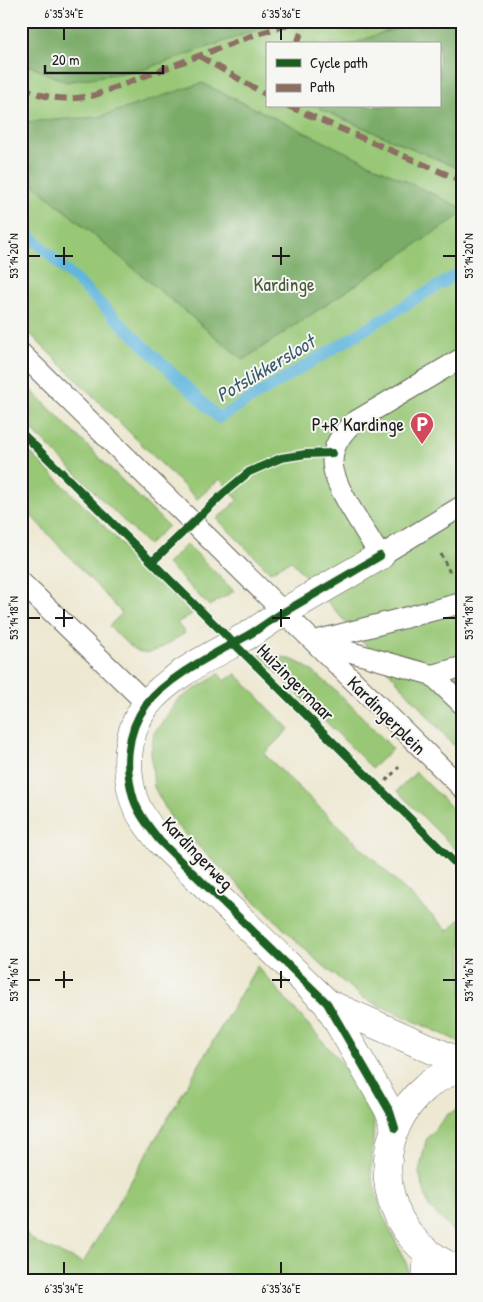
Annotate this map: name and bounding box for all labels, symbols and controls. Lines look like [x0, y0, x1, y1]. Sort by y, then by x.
text: 6°35'34"E [45, 5, 84, 22]
text: 6°35'36"E [261, 5, 301, 22]
scale bar [45, 42, 162, 74]
legend [266, 42, 440, 108]
text: 20 m [52, 49, 79, 70]
text: Cycle path [310, 52, 368, 73]
text: Path [310, 76, 335, 97]
text: 53°14'20"N [5, 233, 22, 279]
text: 53°14'20"N [460, 233, 477, 279]
park label: Kardinge [254, 271, 315, 297]
water label: Potslikkersloot [211, 326, 322, 408]
place label: P+R Kardinge [312, 411, 404, 437]
parking icon: P+R Kardinge [409, 411, 435, 445]
text: 53°14'18"N [5, 596, 22, 640]
text: 53°14'18"N [460, 596, 477, 640]
street label: Huizingermaar [251, 637, 341, 727]
street label: Kardingerplein [342, 670, 432, 760]
street label: Kardingerweg [156, 810, 240, 896]
text: 53°14'16"N [5, 958, 22, 1002]
text: 53°14'16"N [460, 958, 477, 1002]
text: 6°35'34"E [45, 1280, 84, 1297]
text: 6°35'36"E [261, 1280, 301, 1297]

